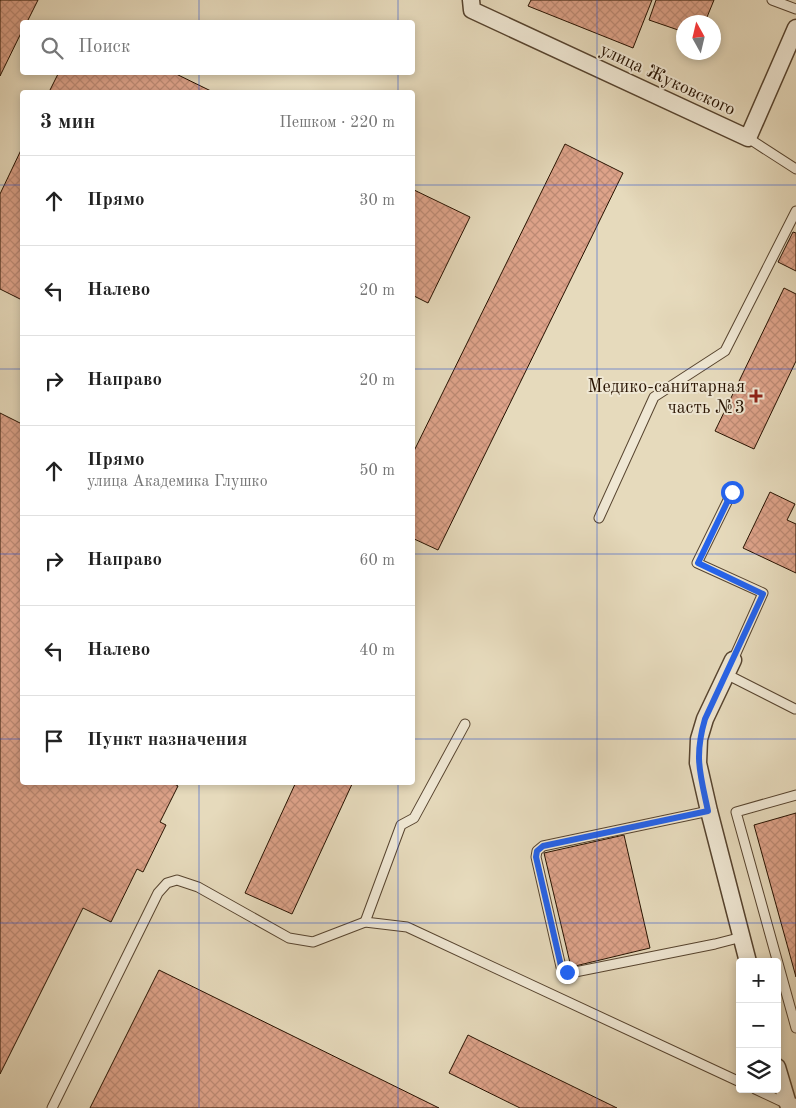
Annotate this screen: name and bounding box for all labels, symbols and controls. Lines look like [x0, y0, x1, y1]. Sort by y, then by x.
north arrow [676, 15, 721, 60]
search box [20, 20, 415, 75]
icon: search [38, 34, 66, 62]
text: Поиск [78, 38, 130, 57]
street label: улица Жуковского [597, 41, 738, 119]
text: 3 мин [40, 112, 95, 133]
text: Пешком · 220 m [279, 115, 395, 131]
icon: ahead [40, 187, 68, 215]
text: Прямо [87, 191, 145, 210]
text: 30 m [359, 193, 395, 209]
icon: left [40, 277, 68, 305]
text: Налево [87, 281, 150, 300]
text: 20 m [359, 283, 395, 299]
icon: right [40, 367, 68, 395]
text: Направо [87, 371, 162, 390]
text: 20 m [359, 373, 395, 389]
place label: Медико-санитарная часть №3 [587, 378, 745, 417]
marker: Медико-санитарная часть №3 [749, 389, 763, 403]
text: Прямо [87, 451, 145, 470]
icon: ahead [40, 457, 68, 485]
text: 50 m [359, 463, 395, 479]
text: улица Академика Глушко [87, 474, 268, 490]
route start [721, 481, 744, 504]
icon: right [40, 547, 68, 575]
text: Направо [87, 551, 162, 570]
text: 60 m [359, 553, 395, 569]
icon: left [40, 637, 68, 665]
text: Налево [87, 641, 150, 660]
text: 40 m [359, 643, 395, 659]
icon: arrive [40, 727, 68, 755]
text: Пункт назначения [87, 731, 247, 750]
map controls [736, 958, 781, 1093]
button: + [736, 958, 781, 1003]
route end [556, 961, 579, 984]
button: − [736, 1003, 781, 1048]
button: layers [736, 1048, 781, 1093]

